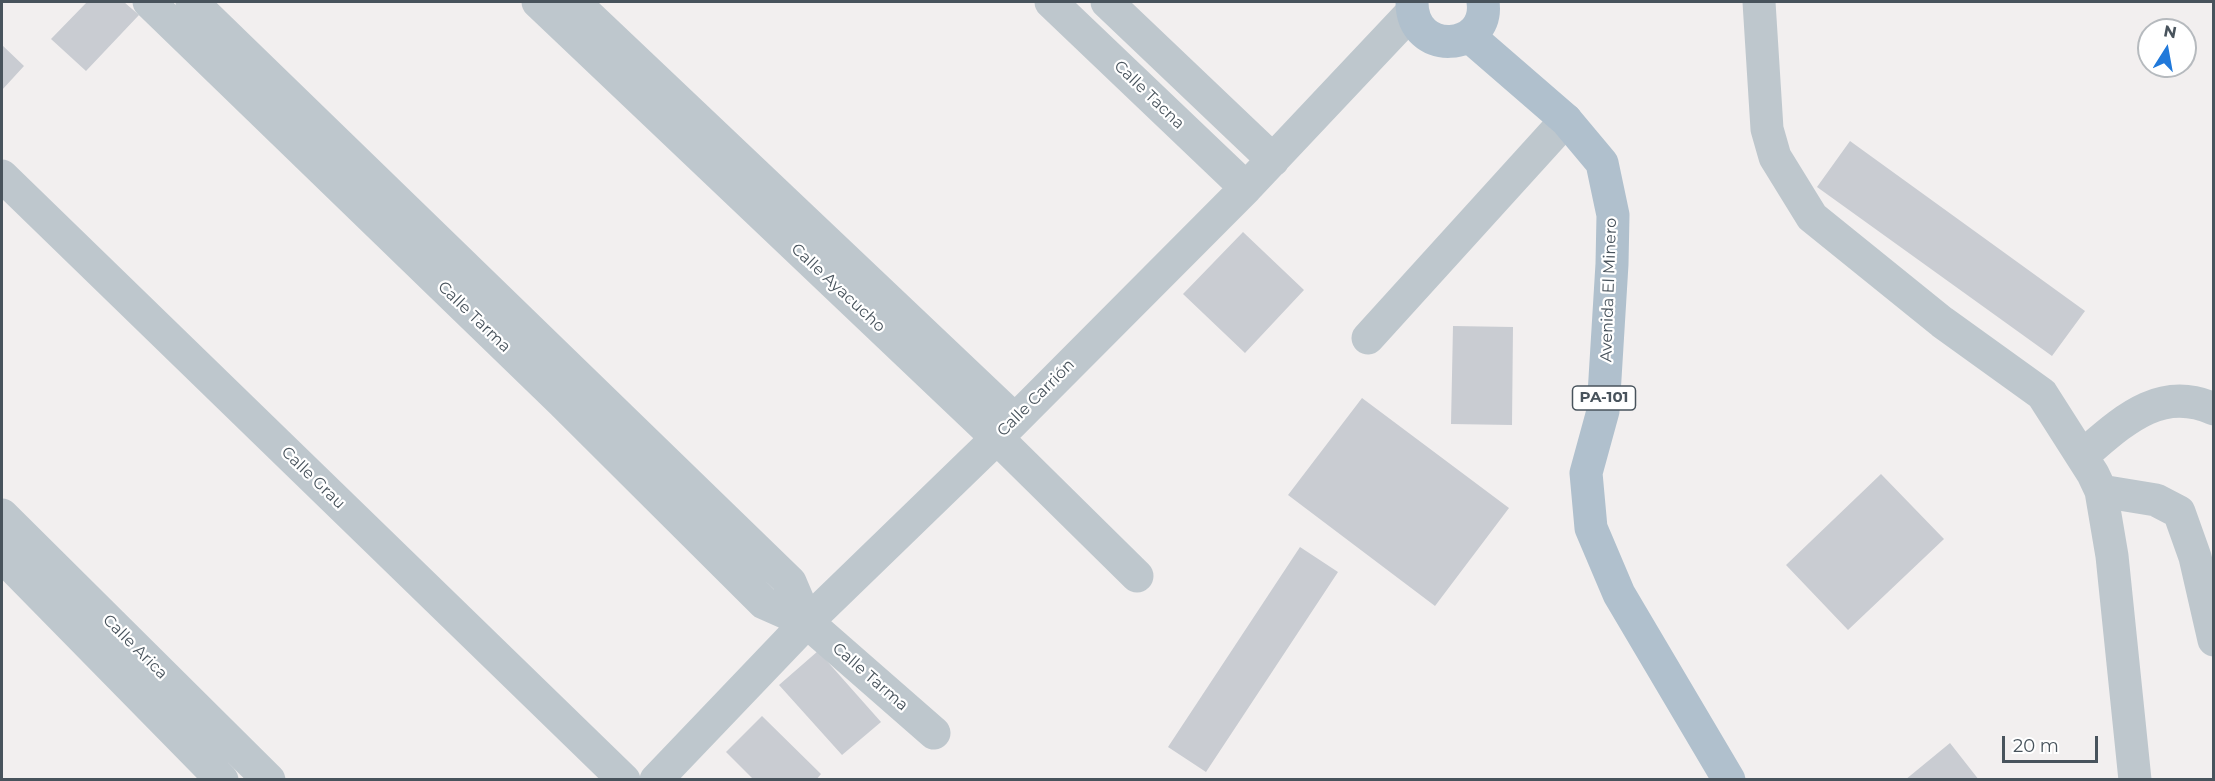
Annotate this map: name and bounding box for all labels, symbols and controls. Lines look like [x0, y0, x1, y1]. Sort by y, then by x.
north arrow [2137, 18, 2197, 78]
text: N [2162, 21, 2178, 42]
street label: Calle Tacna [1110, 57, 1188, 133]
street label: Avenida El Minero [1597, 218, 1621, 362]
street label: Calle Ayacucho [787, 240, 889, 336]
street label: Calle Tarma [434, 277, 514, 357]
street label: Calle Carrión [993, 355, 1079, 441]
road number: PA-101 [1572, 386, 1636, 410]
street label: Calle Grau [277, 443, 349, 513]
street label: Calle Arica [99, 611, 171, 683]
street label: Calle Tarma [828, 639, 912, 715]
scale bar [2005, 724, 2101, 762]
text: 20 m [2013, 735, 2059, 757]

